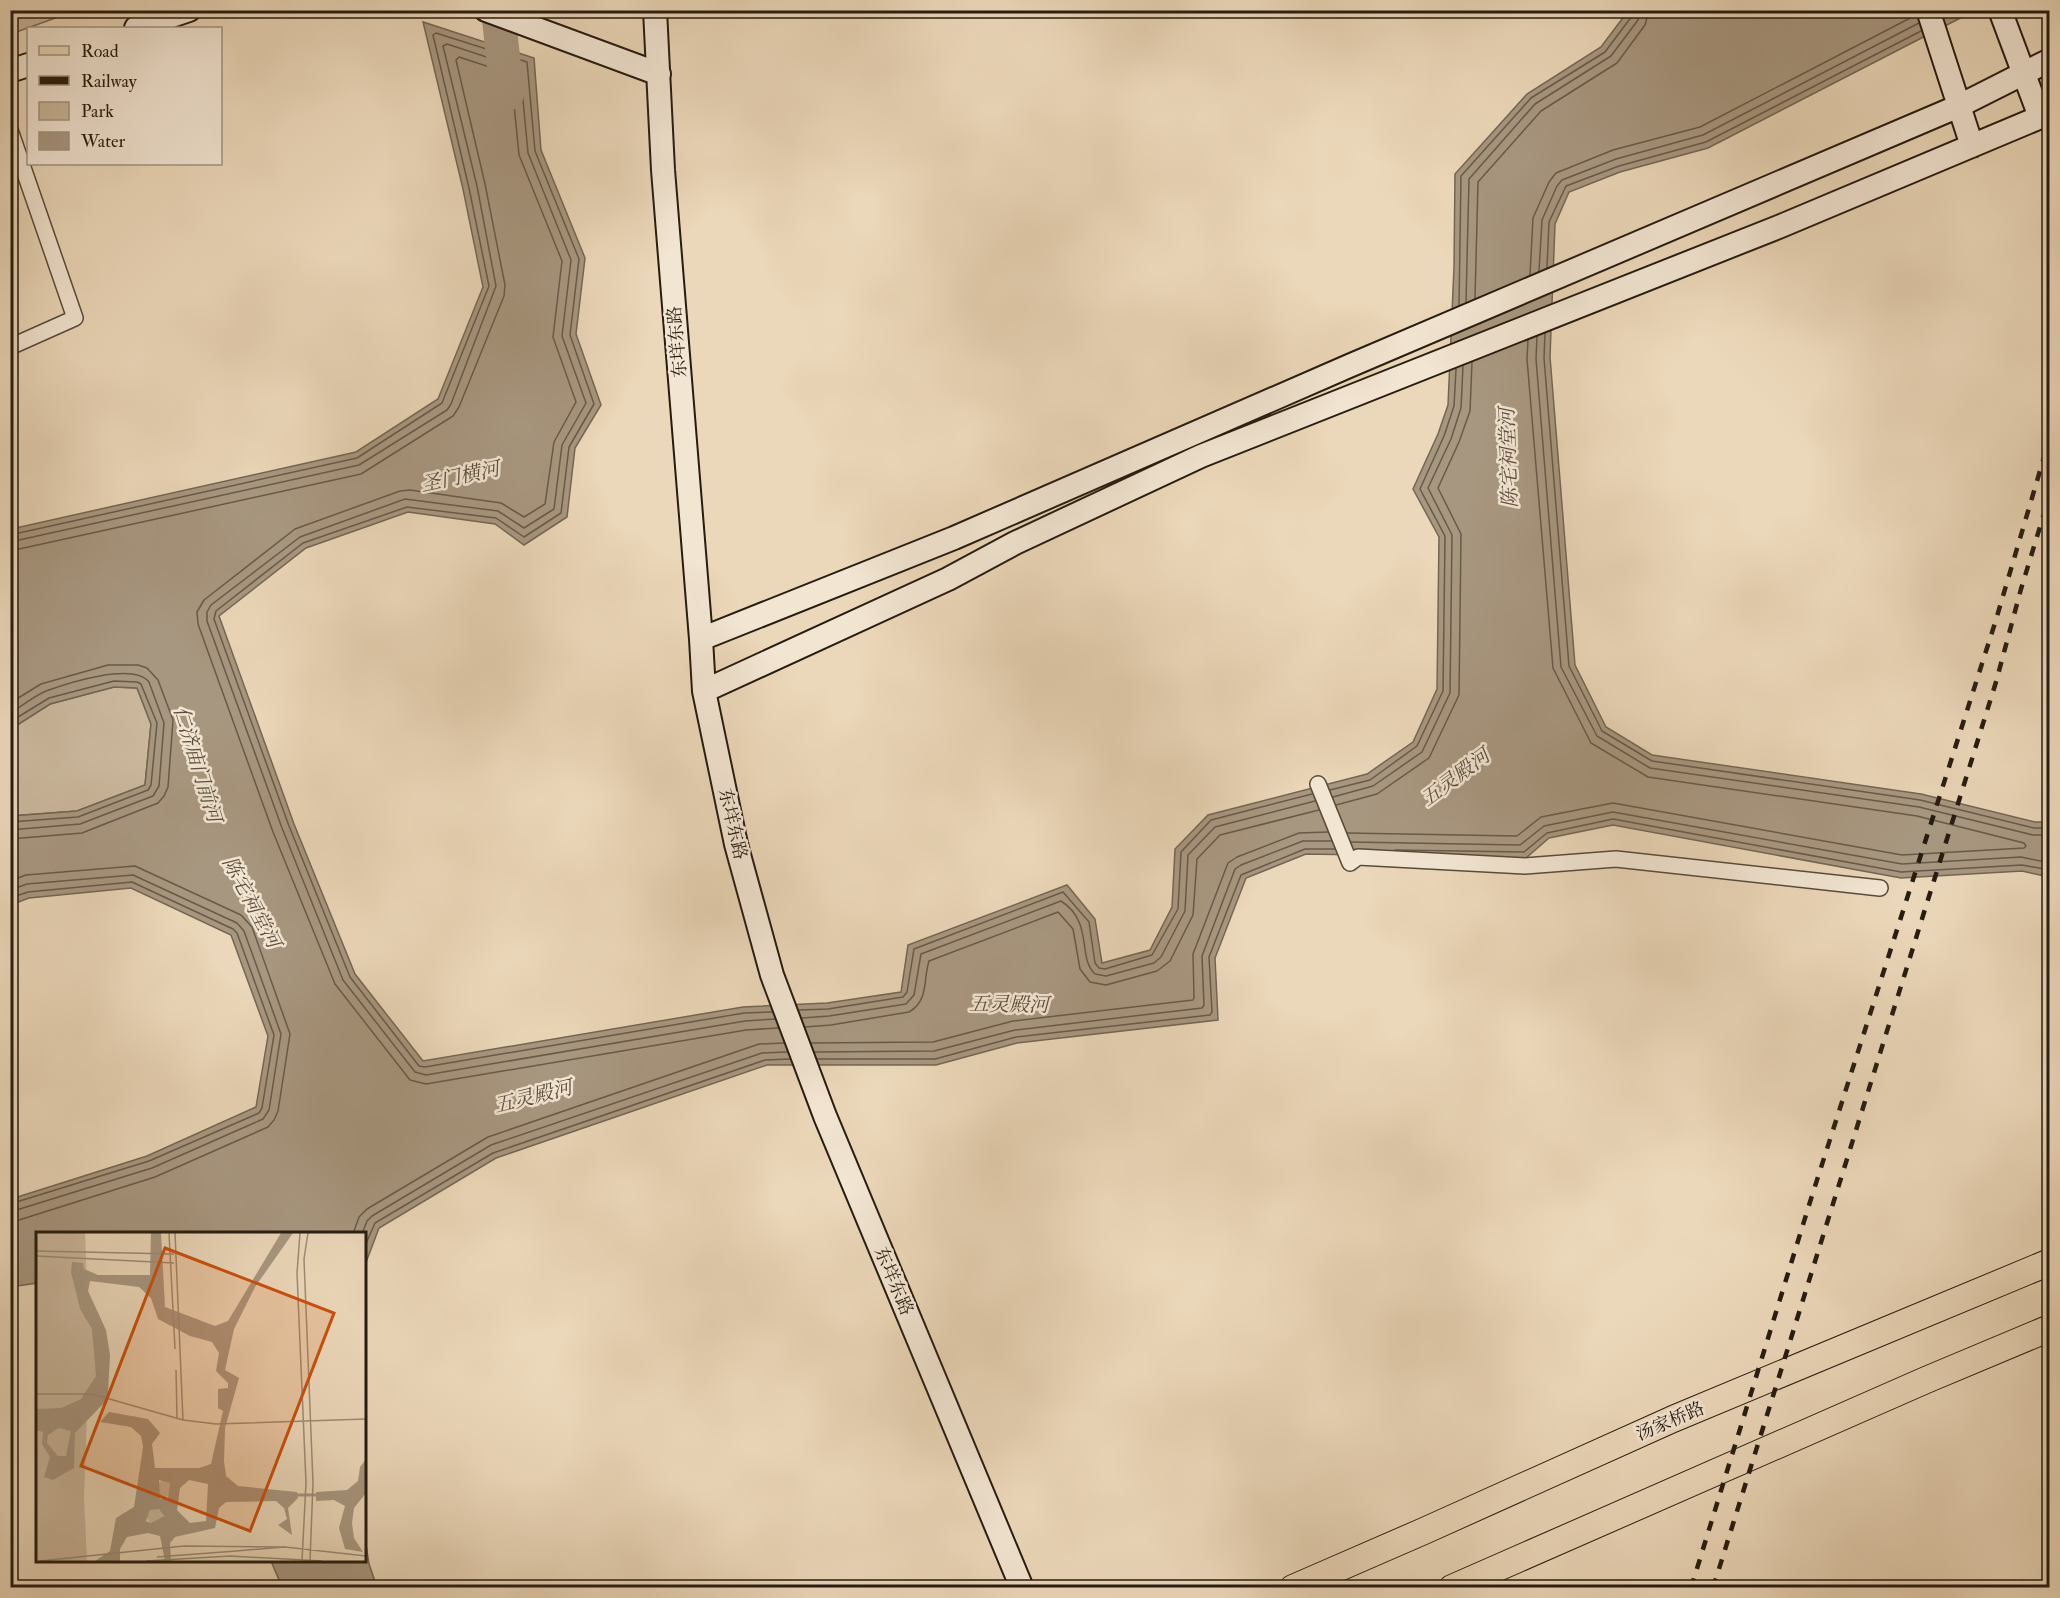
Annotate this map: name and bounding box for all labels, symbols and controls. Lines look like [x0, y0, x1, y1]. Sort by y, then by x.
legend [27, 27, 222, 165]
text: Road [81, 40, 119, 63]
text: Railway [81, 70, 138, 93]
text: Park [81, 100, 114, 123]
text: Water [80, 130, 125, 153]
street label: 东垟东路 [663, 305, 692, 379]
water label: 陈宅祠堂河 [1494, 405, 1523, 508]
water label: 圣门横河 [418, 455, 505, 497]
water label: 仁济庙门前河 [168, 703, 228, 828]
water label: 五灵殿河 [1416, 742, 1497, 811]
street label: 东垟东路 [713, 786, 752, 862]
water label: 陈宅祠堂河 [217, 852, 287, 955]
water label: 五灵殿河 [969, 991, 1052, 1018]
water label: 五灵殿河 [491, 1074, 578, 1118]
inset map [36, 1232, 366, 1562]
street label: 东垟东路 [869, 1244, 918, 1319]
street label: 汤家桥路 [1633, 1397, 1708, 1446]

